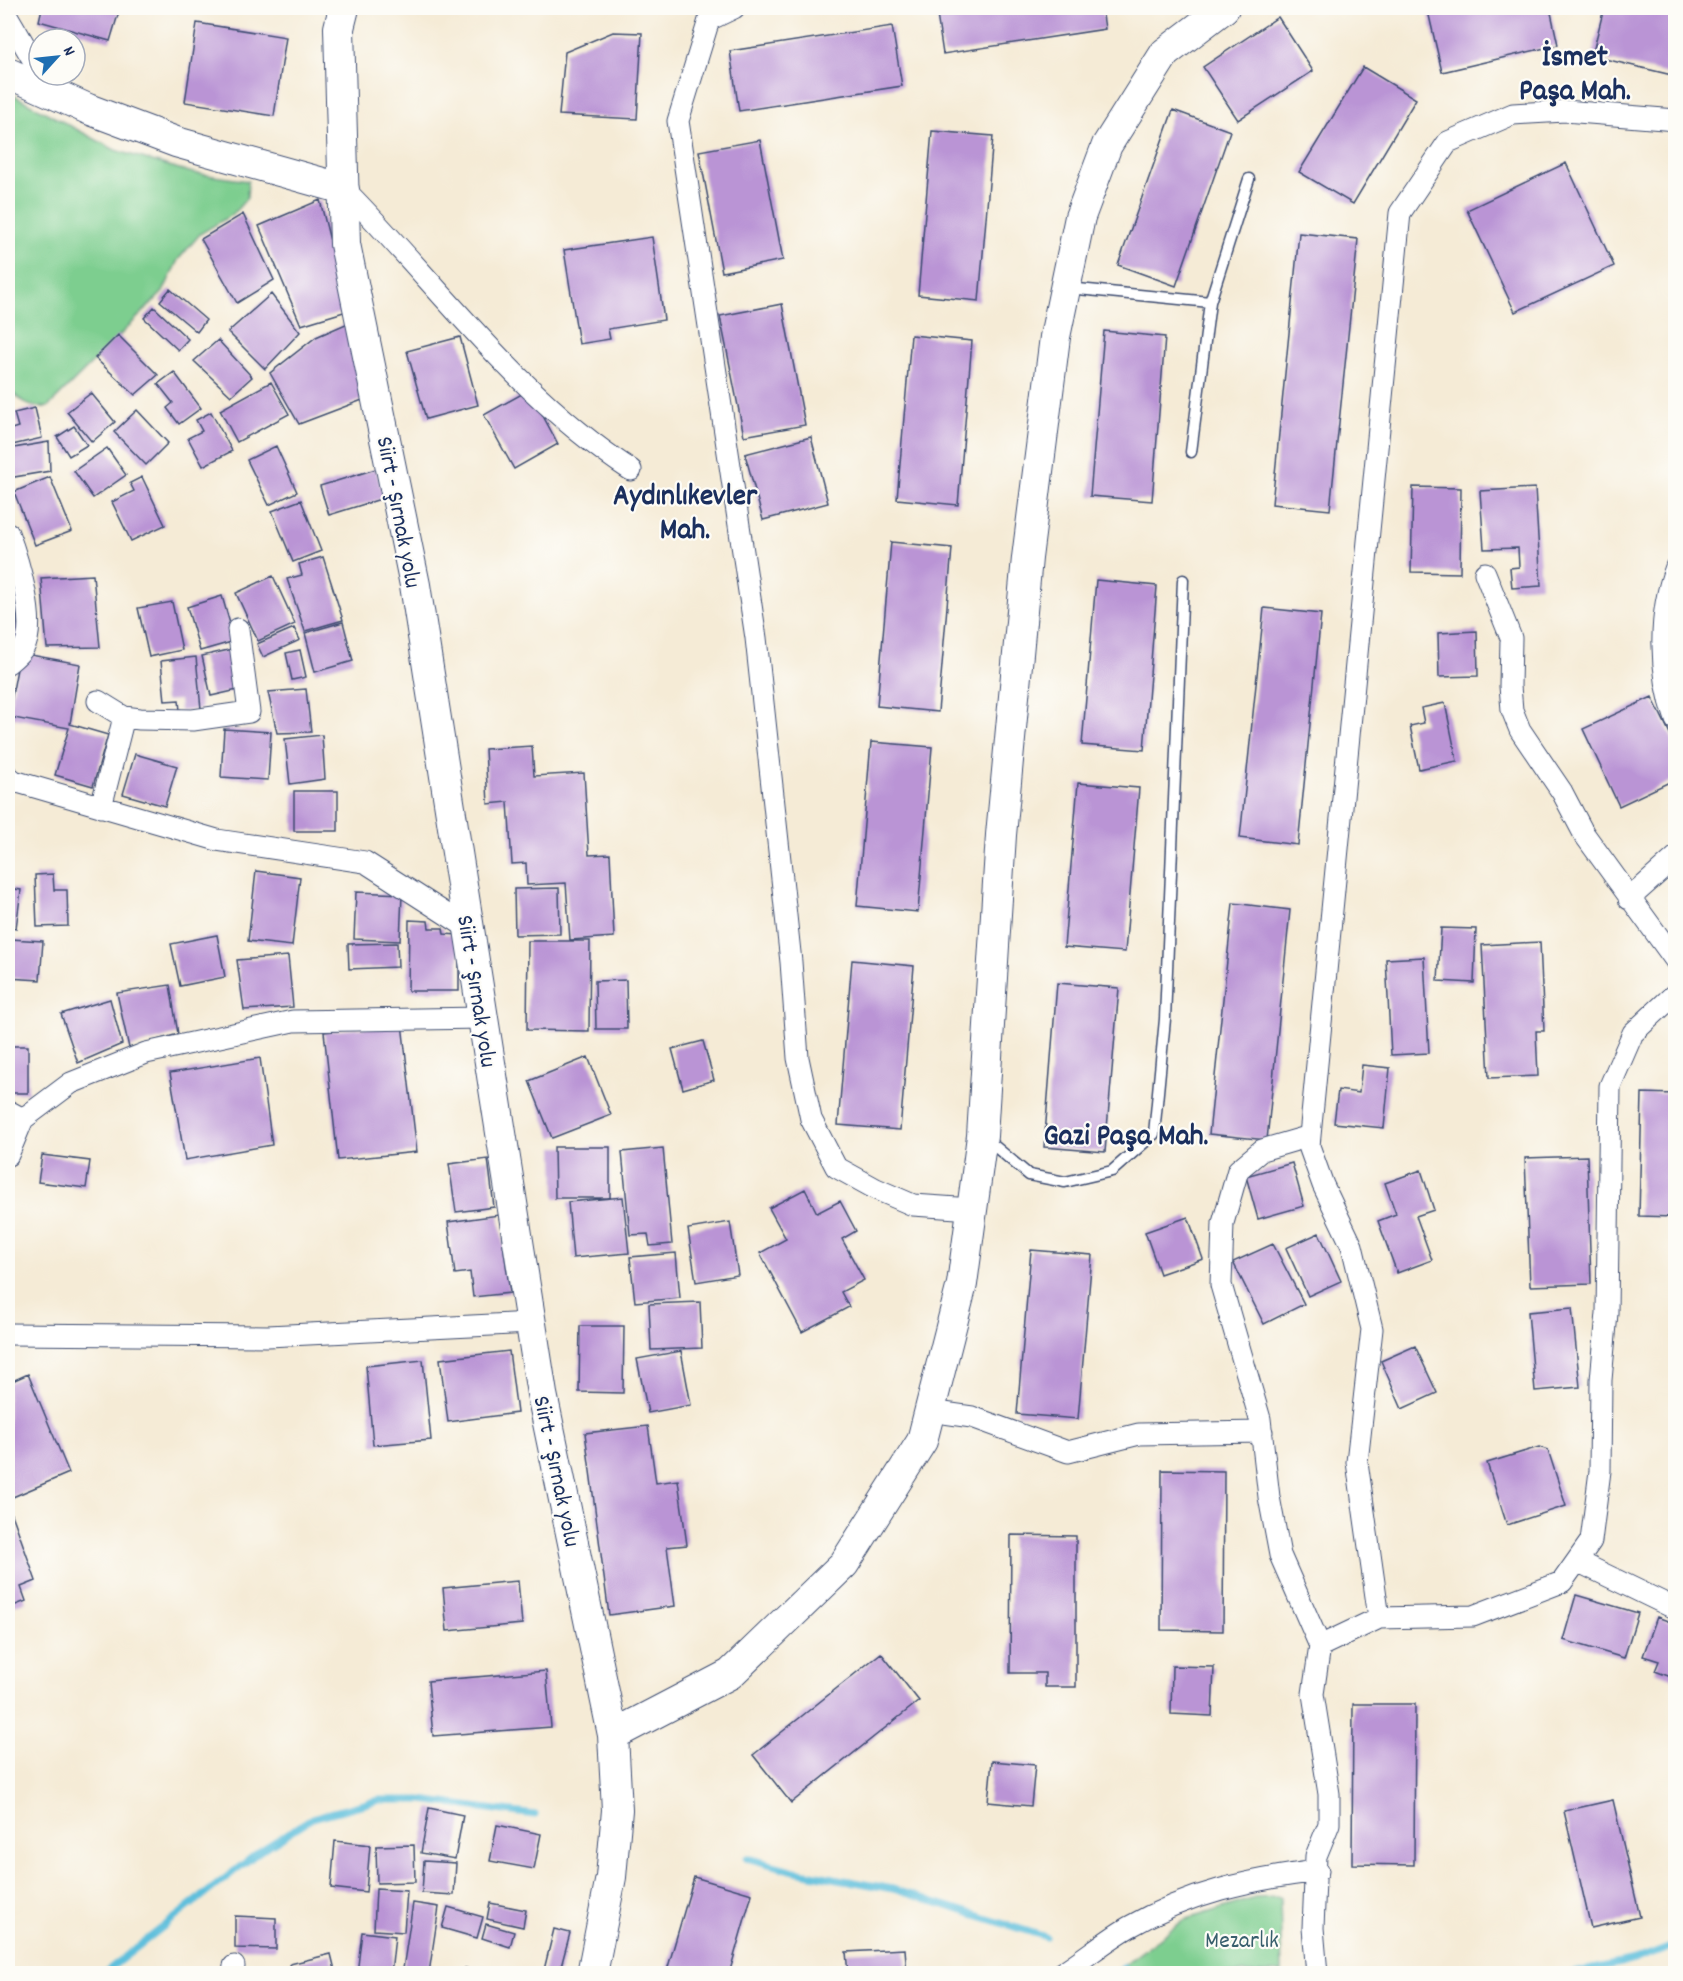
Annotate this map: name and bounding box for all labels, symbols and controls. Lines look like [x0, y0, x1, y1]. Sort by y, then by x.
north arrow [27, 27, 87, 87]
district label: İsmet Paşa Mah. [1519, 38, 1631, 115]
text: N [56, 43, 80, 60]
street label: Siirt - Şırnak yolu [366, 434, 428, 591]
district label: Aydınlıkevler Mah. [613, 477, 758, 554]
street label: Siirt - Şırnak yolu [446, 913, 504, 1070]
district label: Gazi Paşa Mah. [1044, 1117, 1208, 1160]
street label: Siirt - Şırnak yolu [522, 1393, 588, 1550]
park label: Mezarlık [1205, 1925, 1279, 1959]

